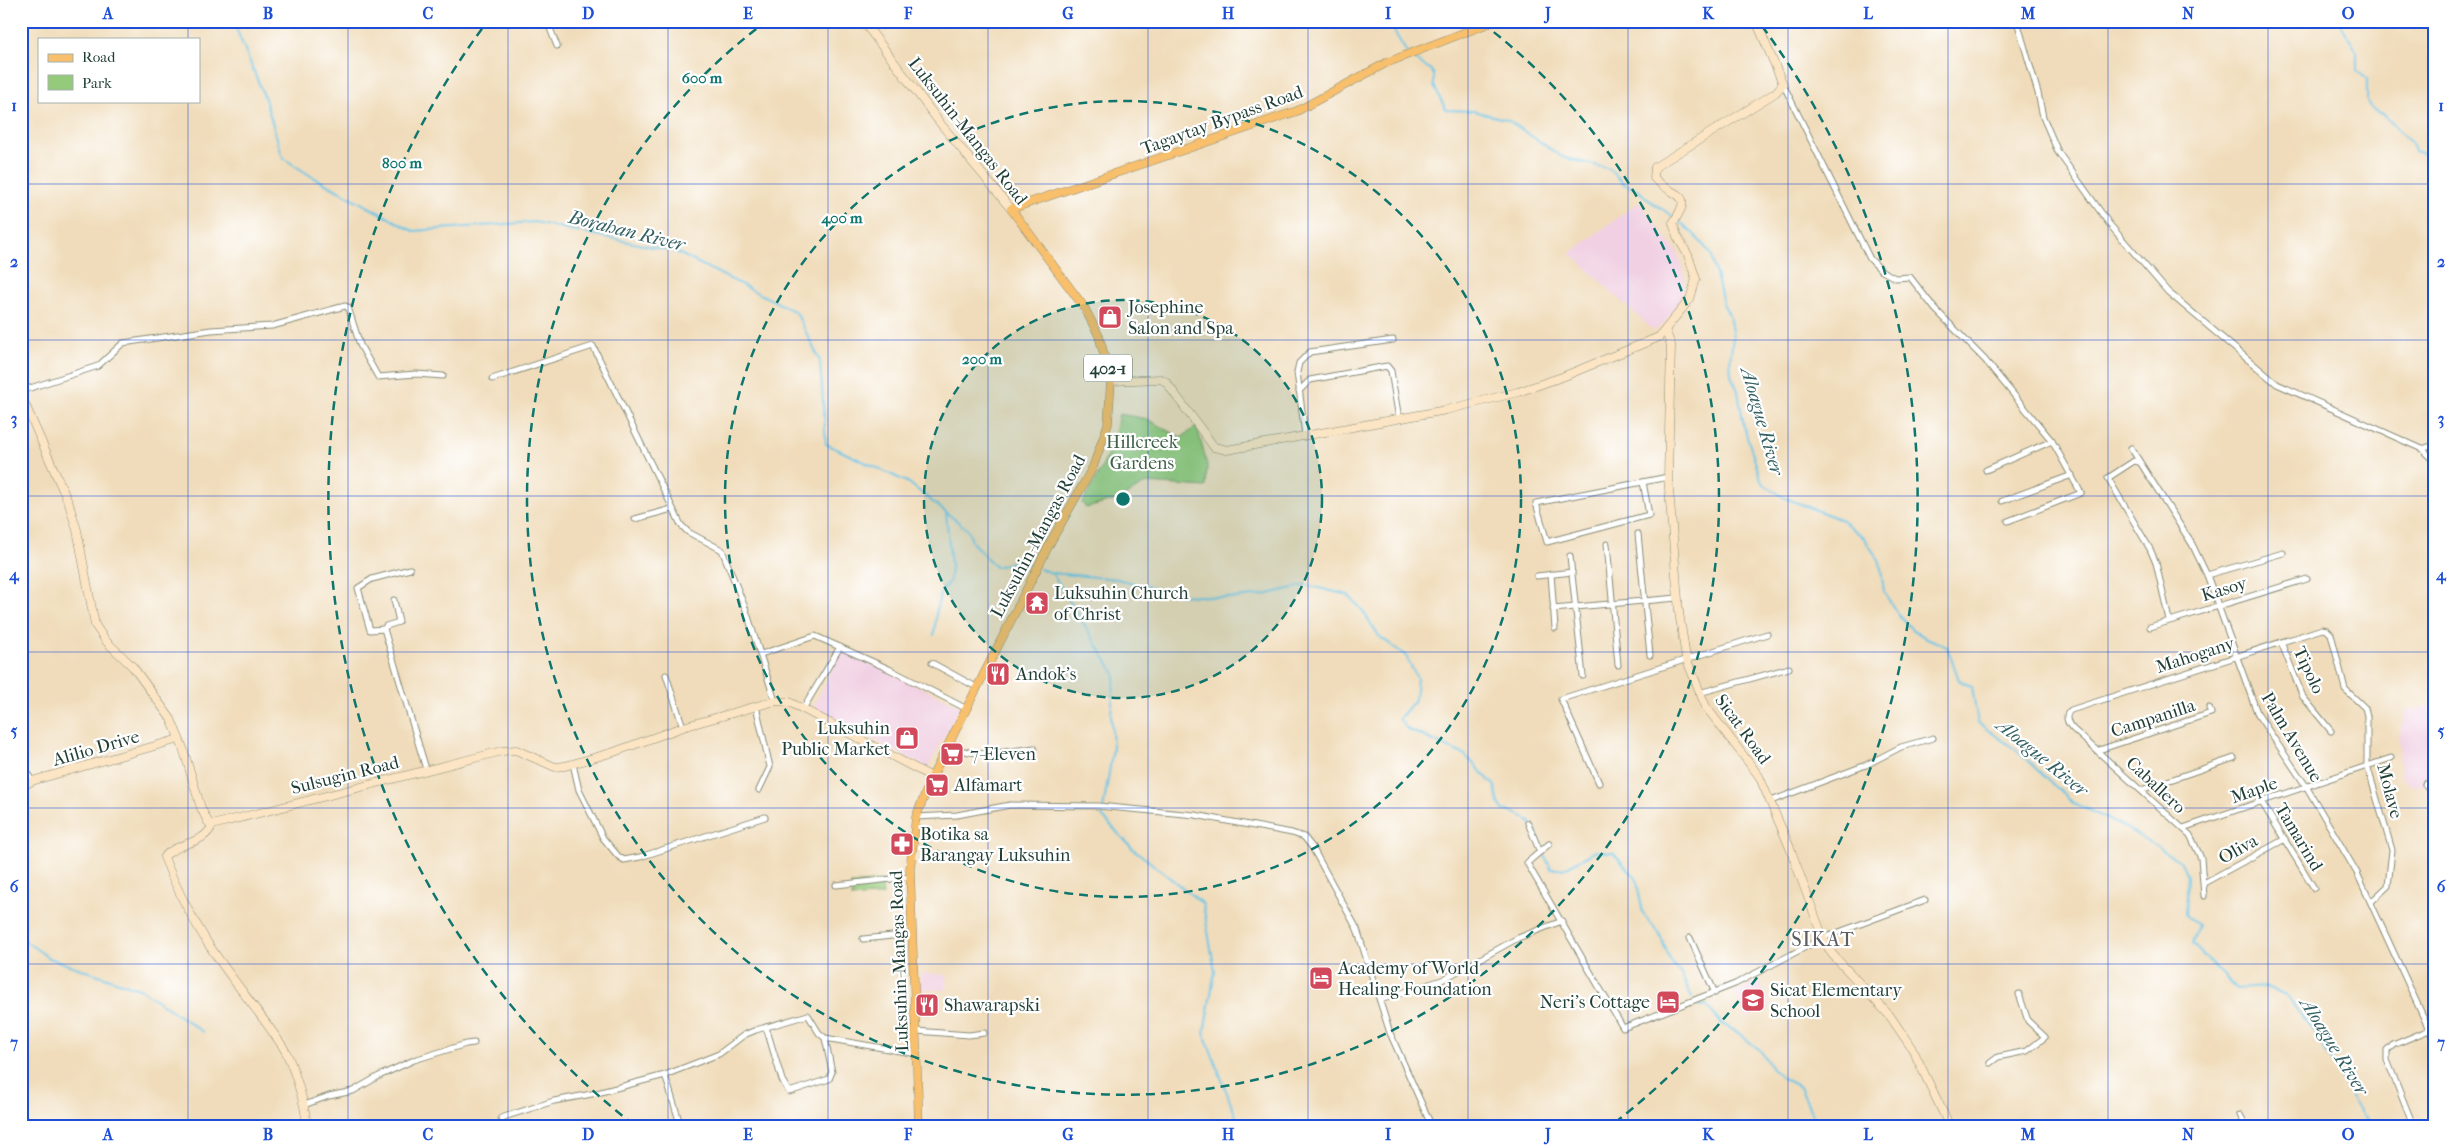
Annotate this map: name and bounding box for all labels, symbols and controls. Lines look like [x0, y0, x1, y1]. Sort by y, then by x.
text: A [102, 4, 114, 23]
text: B [263, 4, 273, 23]
text: C [423, 4, 434, 23]
text: D [582, 4, 594, 23]
text: E [743, 4, 753, 23]
text: F [903, 4, 913, 23]
text: G [1062, 4, 1074, 23]
text: H [1222, 4, 1235, 23]
text: I [1385, 4, 1392, 23]
text: J [1543, 4, 1551, 24]
text: K [1702, 4, 1715, 23]
text: L [1863, 4, 1873, 23]
text: M [2020, 4, 2036, 23]
text: N [2182, 4, 2195, 23]
text: O [2342, 4, 2355, 23]
legend [38, 38, 200, 102]
text: Road [82, 48, 116, 66]
street label: Luksuhin-Mangas Road [904, 53, 1032, 209]
text: 600 m [682, 69, 723, 87]
text: Park [82, 74, 112, 92]
street label: Tagaytay Bypass Road [1138, 81, 1306, 160]
text: 1 [11, 96, 17, 115]
text: 1 [2438, 96, 2444, 115]
text: 800 m [382, 154, 422, 172]
water label: Borahan River [566, 206, 688, 256]
text: 400 m [820, 209, 863, 227]
text: 2 [10, 252, 18, 271]
text: 2 [2437, 252, 2445, 271]
place label: Josephine Salon and Spa [1126, 297, 1234, 339]
shop icon: Josephine Salon and Spa [1097, 304, 1123, 330]
text: 200 m [962, 350, 1002, 368]
road number: 402-1 [1084, 354, 1132, 382]
water label: Aloague River [1736, 363, 1788, 479]
text: 3 [11, 409, 17, 429]
text: 3 [2438, 409, 2444, 429]
park label: Hillcreek Gardens [1106, 432, 1179, 474]
street label: Luksuhin-Mangas Road [987, 451, 1090, 621]
centre of rings [1114, 490, 1132, 508]
text: 4 [8, 565, 20, 585]
text: 4 [2435, 565, 2447, 585]
street label: Kasoy [2199, 572, 2251, 606]
place label: Luksuhin Church of Christ [1054, 583, 1189, 625]
temple icon: Luksuhin Church of Christ [1024, 590, 1050, 616]
street label: Mahogany [2153, 632, 2238, 678]
street label: Tipolo [2288, 643, 2329, 697]
restaurant icon: Andok's [985, 661, 1011, 687]
place label: Andok's [1015, 664, 1077, 685]
street label: Palm Avenue [2257, 689, 2327, 786]
street label: Sicat Road [1710, 690, 1775, 768]
street label: Campanilla [2108, 695, 2199, 742]
water label: Aloague River [1991, 713, 2094, 802]
place label: Luksuhin Public Market [781, 718, 891, 760]
text: 5 [11, 721, 18, 740]
text: 5 [2438, 721, 2445, 740]
shop icon: Luksuhin Public Market [894, 725, 920, 751]
street label: Alilio Drive [49, 726, 142, 771]
supermarket icon: 7-Eleven [939, 741, 965, 767]
place label: 7-Eleven [970, 744, 1036, 765]
street label: Sulsugin Road [289, 752, 402, 799]
street label: Caballero [2122, 753, 2190, 818]
street label: Molave [2372, 761, 2407, 821]
supermarket icon: Alfamart [924, 772, 950, 798]
street label: Maple [2228, 773, 2280, 808]
place label: Alfamart [953, 775, 1023, 796]
street label: Tamarind [2270, 800, 2327, 875]
place label: Botika sa Barangay Luksuhin [920, 824, 1071, 866]
street label: Oliva [2215, 830, 2262, 869]
pharmacy icon: Botika sa Barangay Luksuhin [889, 831, 915, 857]
street label: Luksuhin-Mangas Road [886, 870, 913, 1052]
text: 6 [10, 877, 19, 896]
text: 6 [2437, 877, 2446, 896]
district label: SIKAT [1791, 928, 1855, 951]
place label: Academy of World Healing Foundation [1337, 958, 1492, 1000]
hotel icon: Academy of World Healing Foundation [1308, 965, 1334, 991]
place label: Sicat Elementary School [1770, 980, 1903, 1022]
school or university icon: Sicat Elementary School [1740, 987, 1766, 1013]
hotel icon: Neri’s Cottage [1655, 989, 1681, 1015]
restaurant icon: Shawarapski [914, 992, 940, 1018]
place label: Neri’s Cottage [1540, 992, 1650, 1013]
water label: Aloague River [2294, 992, 2374, 1101]
place label: Shawarapski [944, 995, 1041, 1016]
text: 7 [9, 1033, 18, 1052]
text: 7 [2436, 1033, 2445, 1052]
text: A [102, 1125, 114, 1144]
text: B [263, 1125, 273, 1144]
text: C [423, 1125, 434, 1144]
text: D [582, 1125, 594, 1144]
text: E [743, 1125, 753, 1144]
text: F [903, 1125, 913, 1144]
text: G [1062, 1125, 1074, 1144]
text: H [1222, 1125, 1235, 1144]
text: I [1385, 1125, 1392, 1144]
text: J [1543, 1125, 1551, 1145]
text: K [1702, 1125, 1715, 1144]
text: L [1863, 1125, 1873, 1144]
text: M [2020, 1125, 2036, 1144]
text: N [2182, 1125, 2195, 1144]
text: O [2342, 1125, 2355, 1144]

